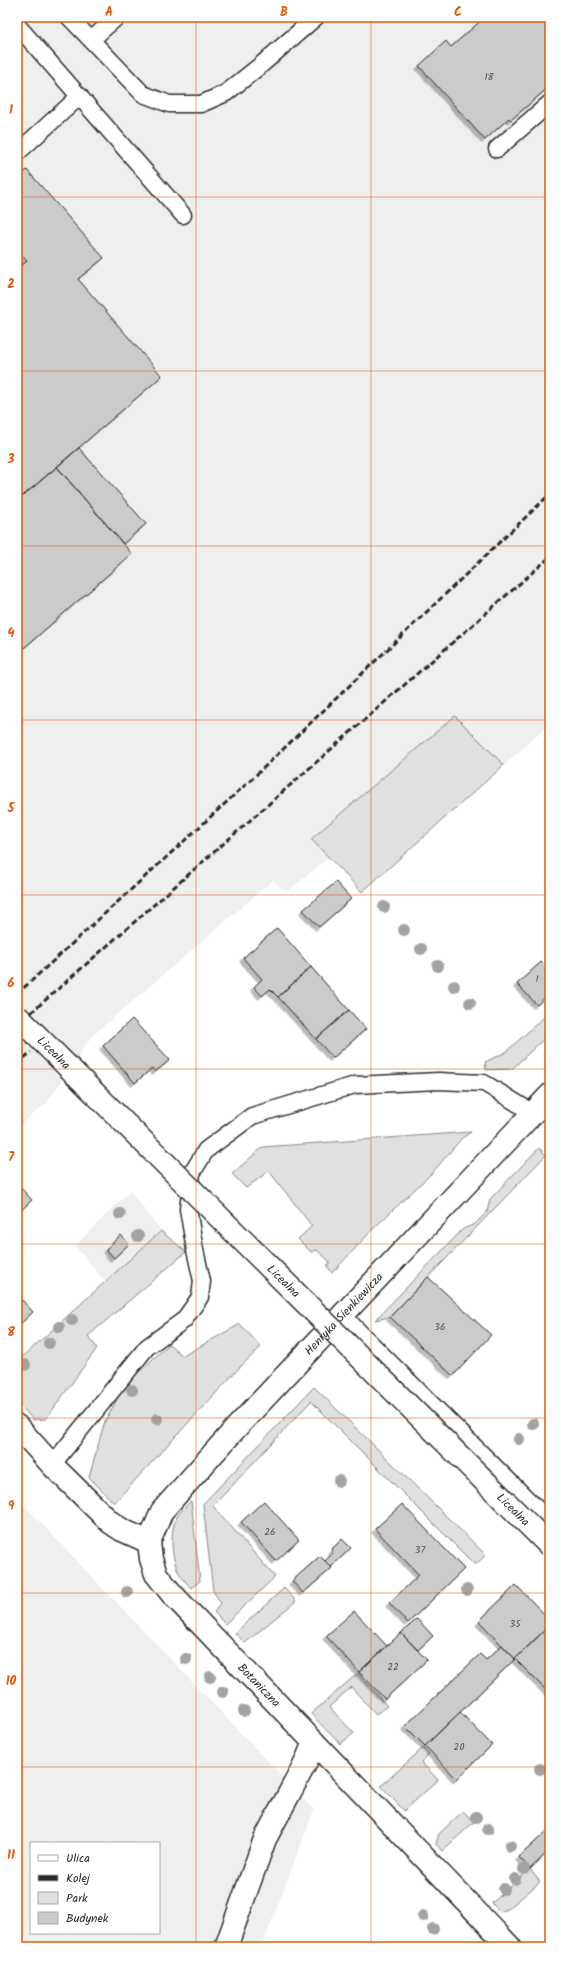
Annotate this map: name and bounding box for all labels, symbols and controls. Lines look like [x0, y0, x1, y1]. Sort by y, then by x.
text: A [105, 2, 113, 23]
text: B [280, 2, 288, 23]
text: C [454, 2, 462, 23]
house number: 18 [484, 69, 495, 85]
text: 1 [9, 100, 13, 121]
text: 2 [7, 274, 15, 295]
text: 3 [6, 449, 15, 470]
text: 4 [7, 623, 15, 644]
text: 5 [7, 798, 16, 819]
house number: 1 [535, 971, 539, 987]
text: 6 [7, 973, 15, 994]
street label: Licealna [32, 1032, 75, 1074]
text: 7 [8, 1147, 15, 1168]
street label: Licealna [262, 1260, 305, 1303]
street label: Henryka Sienkiewicza [300, 1268, 388, 1360]
house number: 36 [434, 1319, 446, 1335]
text: 8 [7, 1322, 15, 1343]
street label: Licealna [492, 1489, 534, 1531]
text: 9 [8, 1496, 15, 1517]
house number: 26 [264, 1524, 276, 1540]
house number: 37 [415, 1542, 426, 1558]
house number: 35 [509, 1616, 521, 1632]
street label: Botaniczna [233, 1659, 285, 1712]
house number: 22 [387, 1659, 399, 1675]
text: 10 [6, 1671, 17, 1692]
house number: 20 [454, 1739, 464, 1755]
legend [30, 1842, 160, 1934]
text: 11 [7, 1845, 15, 1866]
text: Ulica [66, 1849, 90, 1868]
text: Kolej [66, 1869, 91, 1888]
text: Park [66, 1889, 88, 1908]
text: Budynek [66, 1909, 109, 1928]

